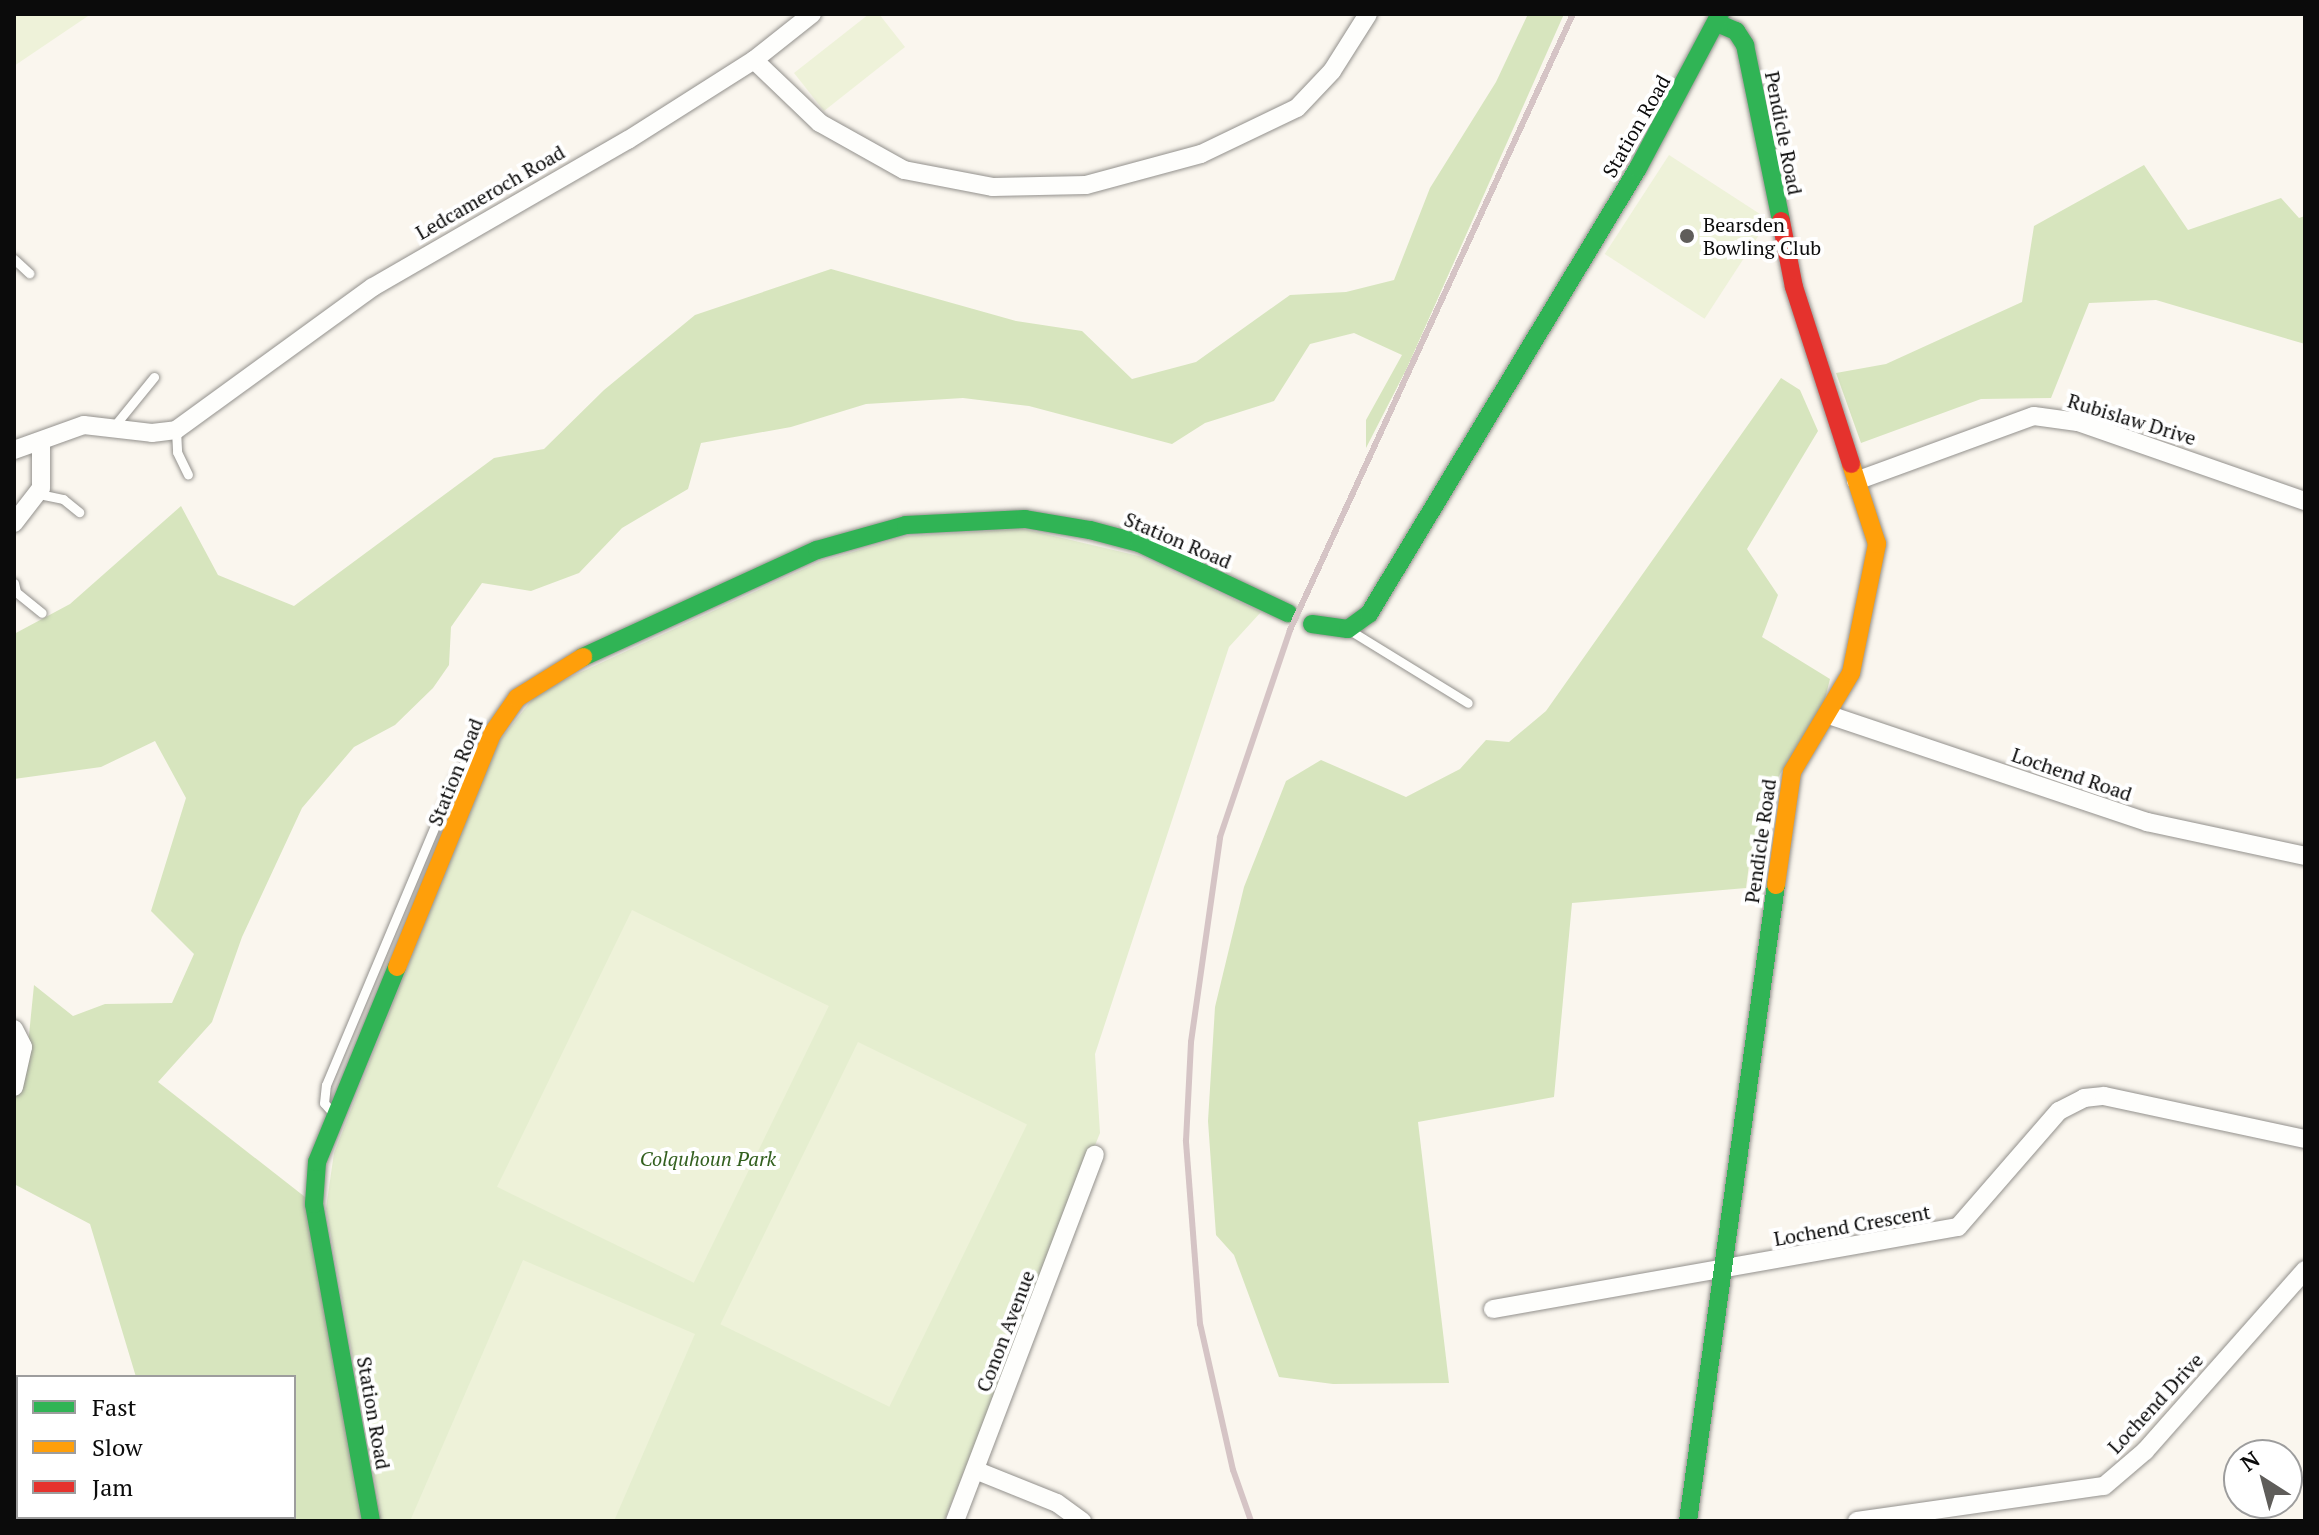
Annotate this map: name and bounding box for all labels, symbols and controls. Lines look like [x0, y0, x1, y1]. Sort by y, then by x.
street label: Pendicle Road [1760, 69, 1808, 197]
street label: Station Road [1597, 71, 1675, 181]
street label: Ledcameroch Road [411, 140, 569, 244]
place label: Bearsden Bowling Club [1703, 212, 1821, 259]
marker: Bearsden Bowling Club [1678, 227, 1696, 245]
street label: Rubislaw Drive [2065, 388, 2199, 450]
street label: Station Road [1121, 507, 1235, 573]
street label: Station Road [423, 715, 487, 829]
street label: Lochend Road [2009, 742, 2135, 806]
street label: Pendicle Road [1739, 777, 1781, 905]
park label: Colquhoun Park [640, 1146, 776, 1170]
street label: Lochend Crescent [1772, 1199, 1932, 1251]
street label: Conon Avenue [971, 1267, 1039, 1395]
street label: Lochend Drive [2102, 1348, 2208, 1458]
street label: Station Road [352, 1355, 396, 1471]
legend [16, 1375, 296, 1519]
text: Fast [92, 1391, 136, 1423]
text: Slow [92, 1431, 143, 1463]
north arrow [2223, 1439, 2303, 1519]
text: N [2235, 1444, 2265, 1477]
text: Jam [92, 1471, 133, 1503]

